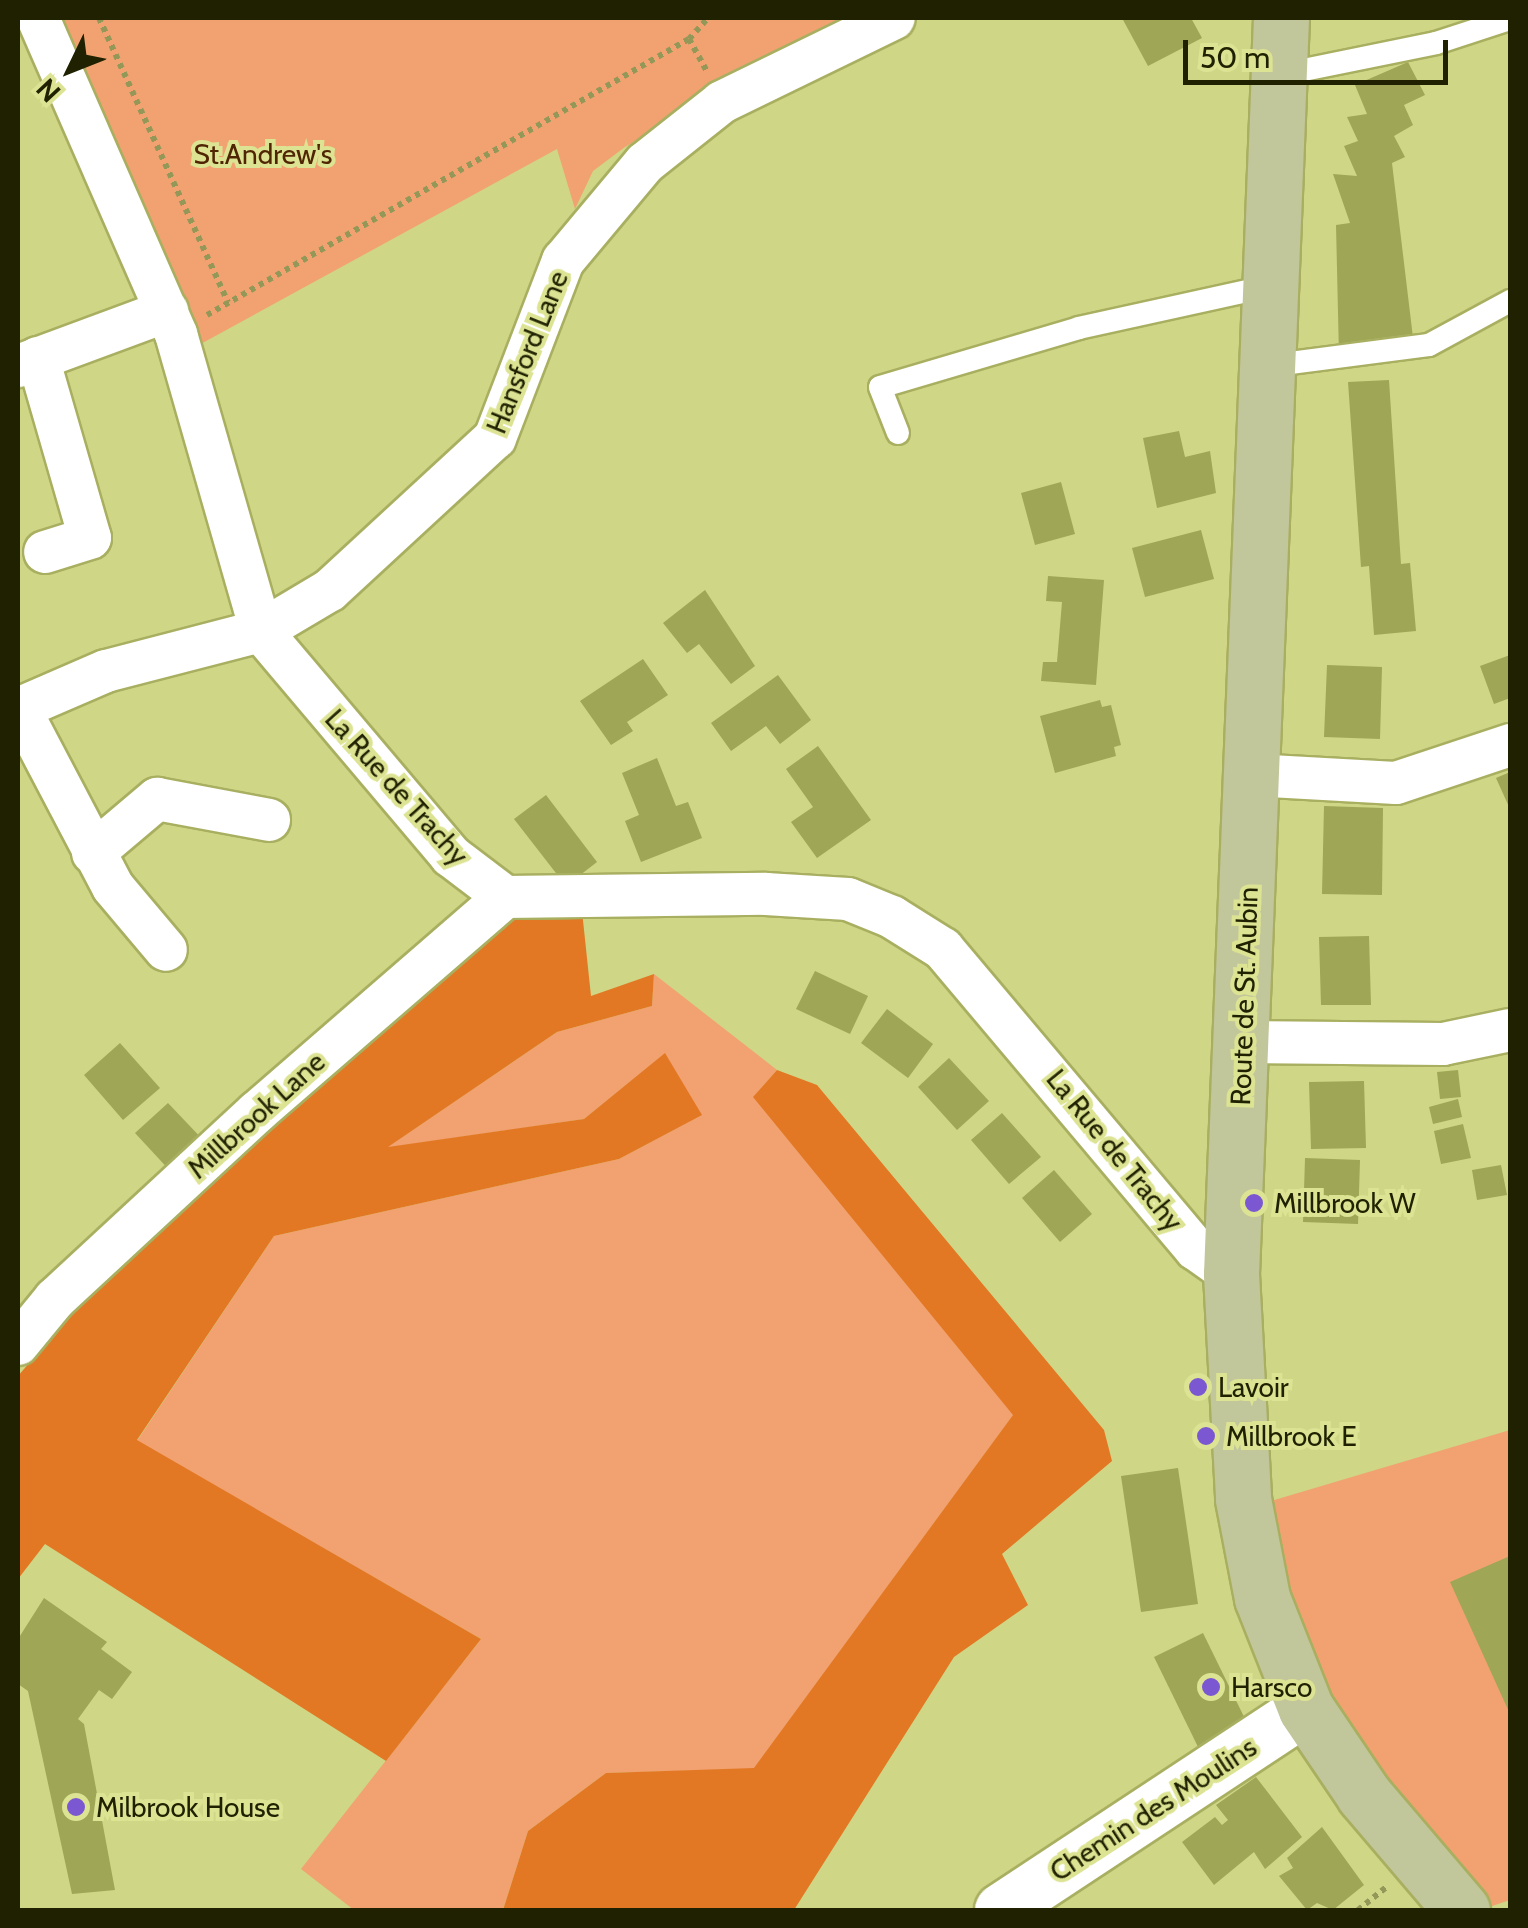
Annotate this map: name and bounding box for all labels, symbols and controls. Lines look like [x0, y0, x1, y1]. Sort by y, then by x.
north arrow [20, 20, 120, 120]
scale bar [1188, 20, 1453, 82]
text: 50 m [1200, 39, 1270, 76]
text: N [29, 72, 67, 109]
park label: St.Andrew's [194, 137, 332, 171]
street label: Hansford Lane [479, 266, 575, 438]
street label: La Rue de Trachy [318, 702, 476, 872]
street label: Route de St. Aubin [1223, 886, 1265, 1106]
street label: Millbrook Lane [181, 1045, 331, 1185]
street label: La Rue de Trachy [1040, 1062, 1190, 1238]
place label: Millbrook W [1274, 1186, 1416, 1220]
marker: Millbrook W [1243, 1192, 1265, 1214]
place label: Lavoir [1218, 1370, 1289, 1404]
marker: Lavoir [1187, 1376, 1209, 1398]
place label: Millbrook E [1226, 1419, 1357, 1453]
marker: Millbrook E [1195, 1425, 1217, 1447]
place label: Harsco [1231, 1670, 1312, 1704]
marker: Harsco [1200, 1676, 1222, 1698]
street label: Chemin des Moulins [1044, 1730, 1262, 1888]
place label: Milbrook House [96, 1790, 280, 1824]
marker: Milbrook House [65, 1796, 87, 1818]

